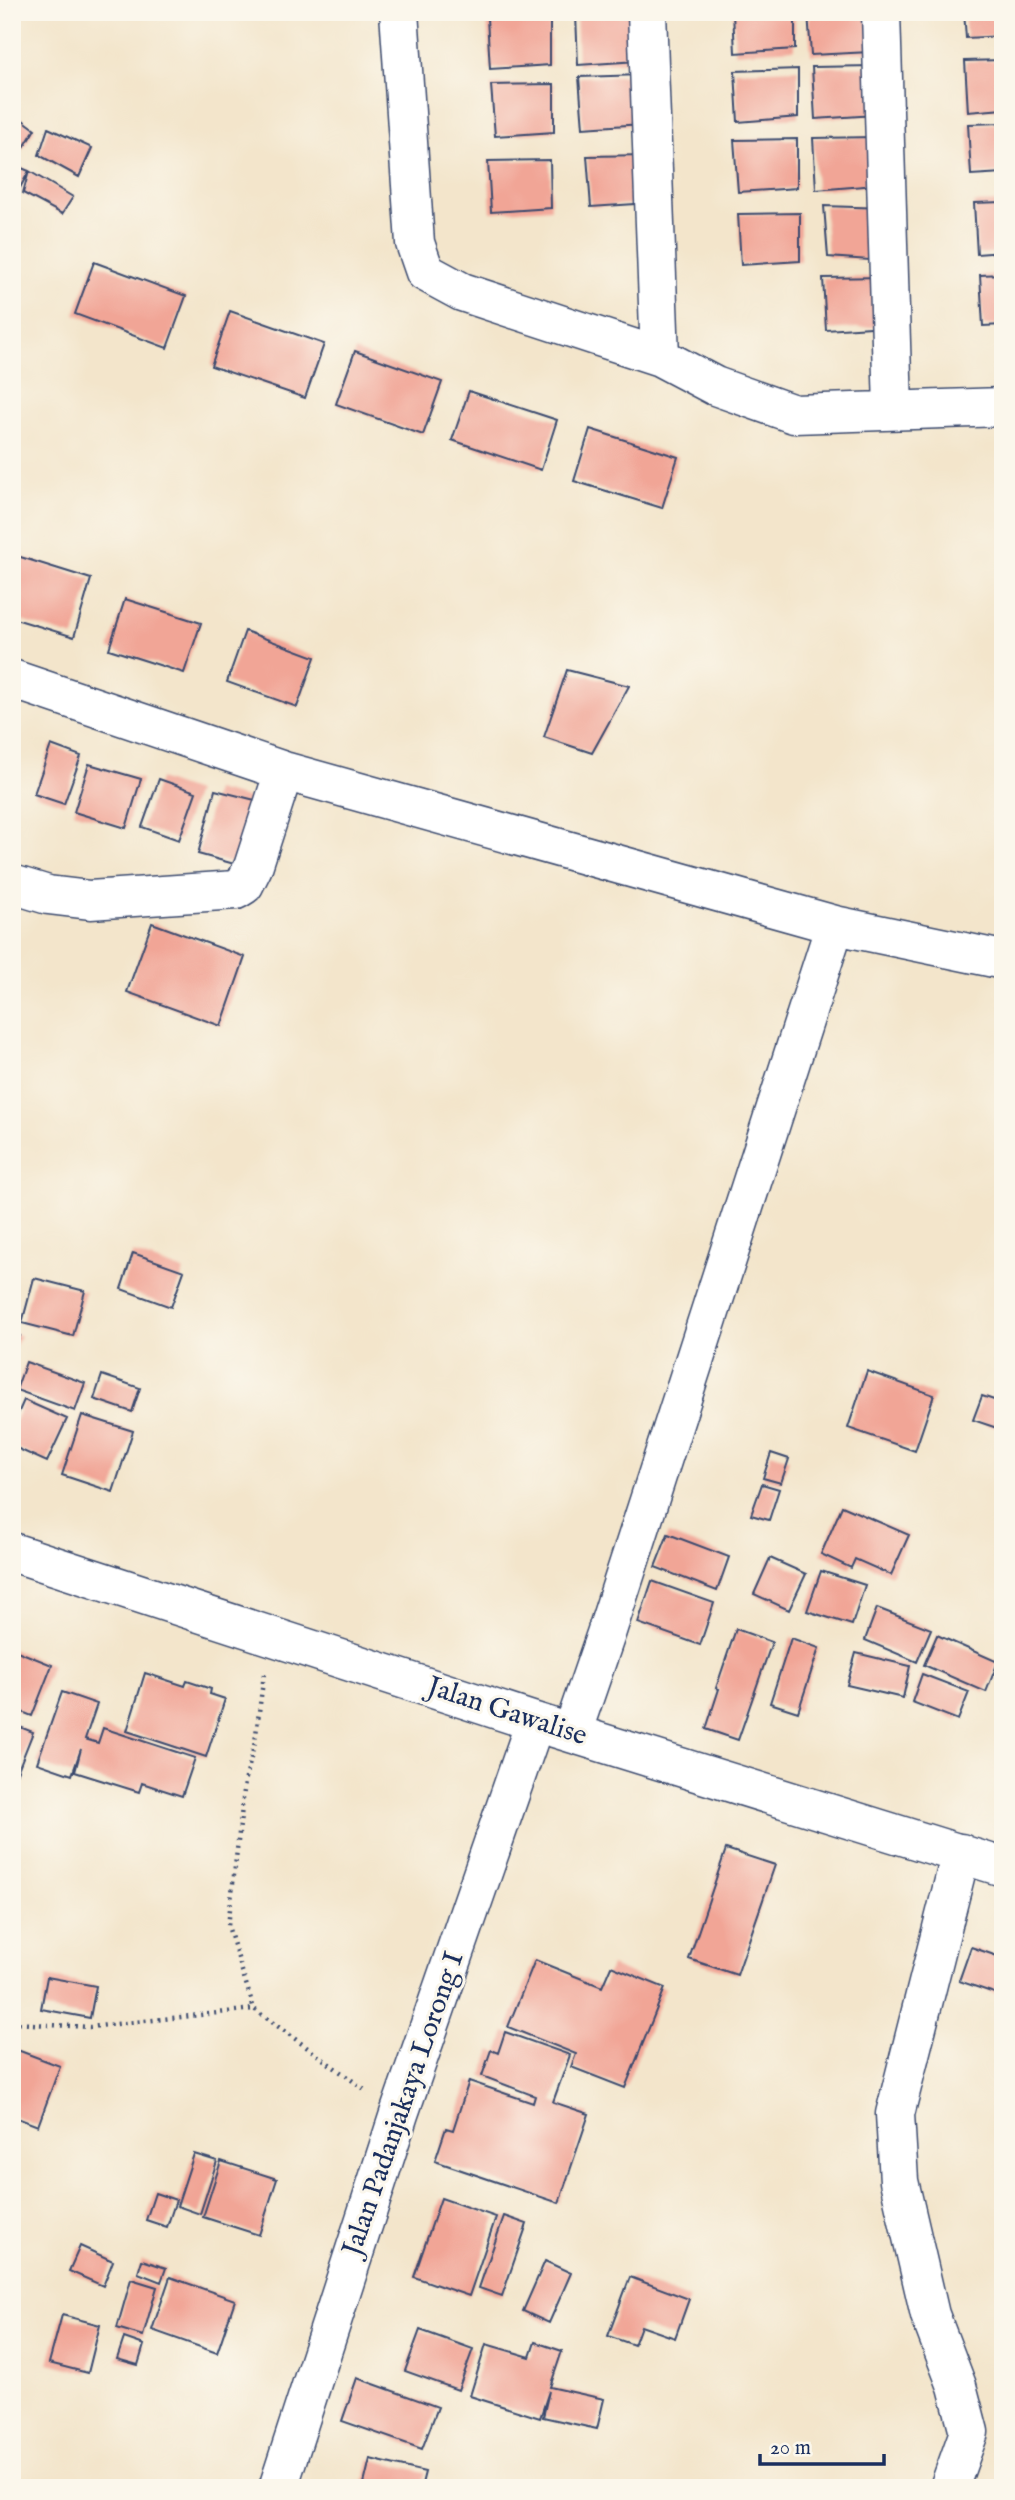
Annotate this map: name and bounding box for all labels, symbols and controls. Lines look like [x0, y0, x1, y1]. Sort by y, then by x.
street label: Jalan Gawalise [420, 1669, 591, 1754]
street label: Jalan Padanjakaya Lorong I [334, 1947, 473, 2264]
scale bar [760, 2423, 884, 2467]
text: 20 m [770, 2435, 811, 2462]

